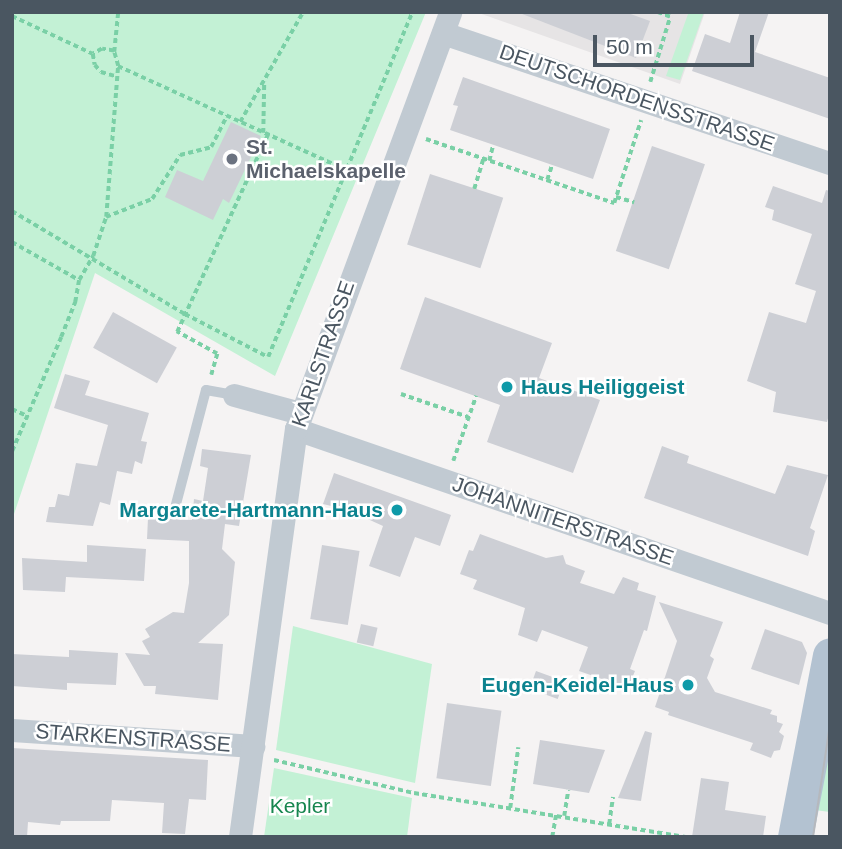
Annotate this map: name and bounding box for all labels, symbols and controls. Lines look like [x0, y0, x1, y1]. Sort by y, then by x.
scale bar [597, 21, 758, 65]
text: 50 m [606, 35, 653, 58]
street label: DEUTSCHORDENSSTRASSE [496, 39, 778, 157]
place label: St. Michaelskapelle [246, 134, 406, 184]
marker: St. Michaelskapelle [224, 151, 240, 167]
street label: KARLSTRASSE [286, 278, 360, 430]
place label: Haus Heiliggeist [521, 374, 684, 400]
marker: Haus Heiliggeist [499, 379, 515, 395]
street label: JOHANNITERSTRASSE [449, 471, 677, 571]
place label: Margarete-Hartmann-Haus [119, 497, 383, 523]
marker: Margarete-Hartmann-Haus [389, 502, 405, 518]
place label: Eugen-Keidel-Haus [481, 672, 674, 698]
marker: Eugen-Keidel-Haus [680, 677, 696, 693]
street label: STARKENSTRASSE [35, 719, 231, 757]
park label: Kepler [270, 793, 330, 819]

